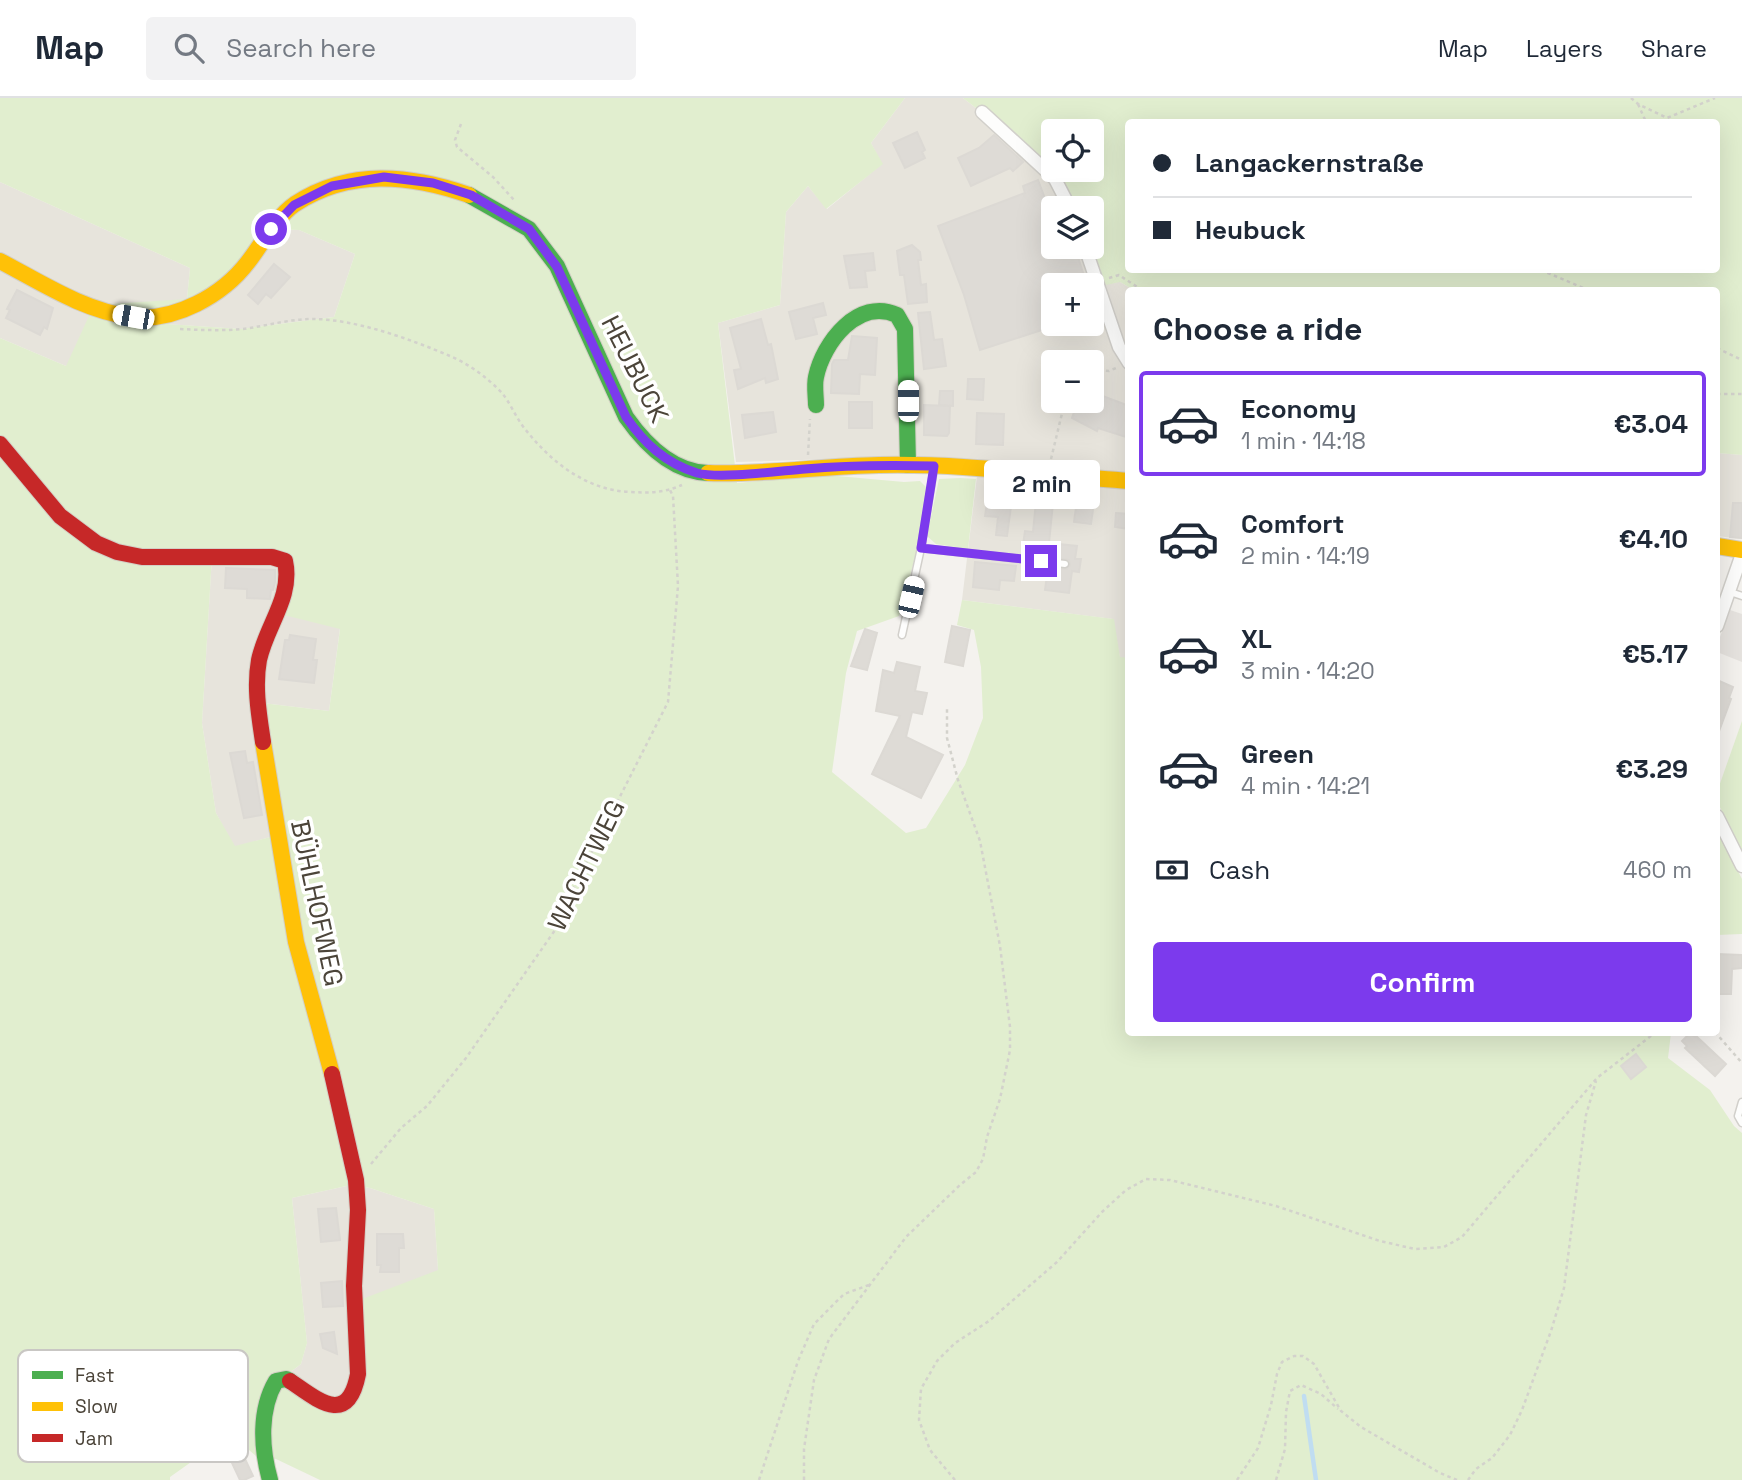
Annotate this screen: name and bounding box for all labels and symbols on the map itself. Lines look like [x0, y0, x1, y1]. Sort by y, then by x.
route start [255, 213, 287, 245]
car [111, 303, 156, 331]
street label: HEUBUCK [594, 310, 677, 429]
car [898, 380, 919, 422]
callout: 2 min [983, 460, 1099, 508]
route end [1025, 545, 1057, 577]
car [897, 574, 926, 620]
street label: WACHTWEG [540, 794, 632, 936]
street label: BÜHLHOFWEG [283, 817, 351, 989]
legend [18, 1350, 248, 1462]
text: Fast [75, 1363, 115, 1388]
text: Slow [75, 1394, 118, 1419]
text: Jam [75, 1426, 113, 1451]

